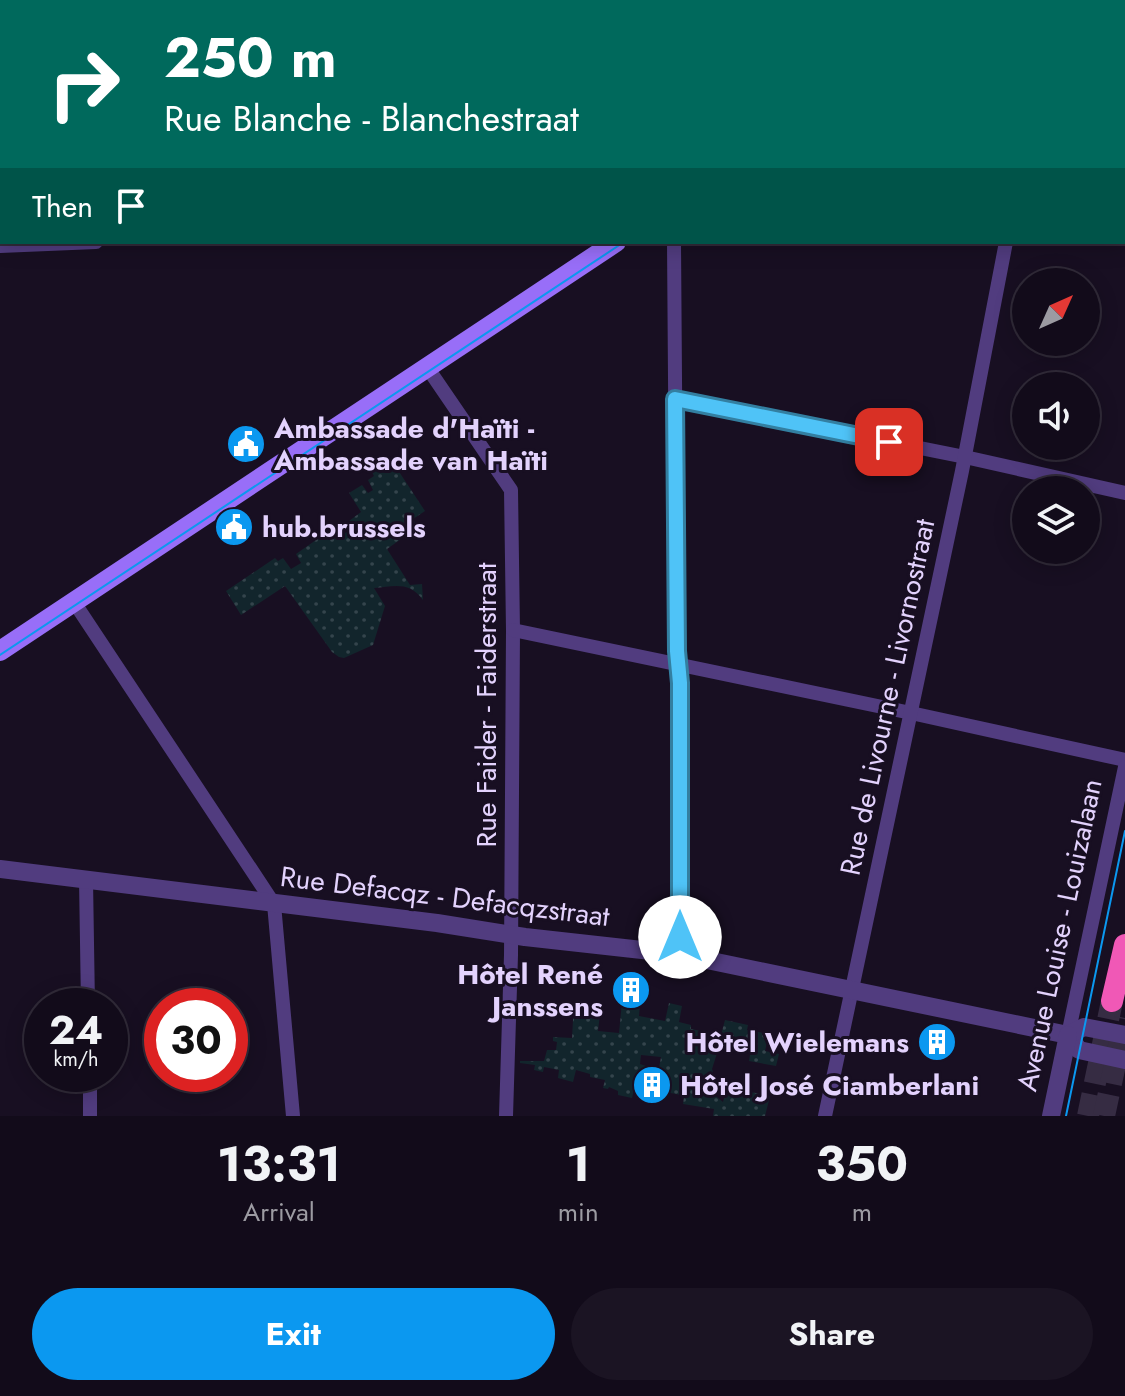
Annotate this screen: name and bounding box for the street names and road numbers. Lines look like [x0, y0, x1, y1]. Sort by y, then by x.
street label: Rue de Livourne - Livornostraat [830, 515, 945, 879]
street label: Rue Faider - Faiderstraat [466, 562, 507, 847]
street label: Avenue Louise - Louizalaan [1006, 775, 1113, 1095]
street label: Rue Defacqz - Defacqzstraat [278, 856, 612, 937]

